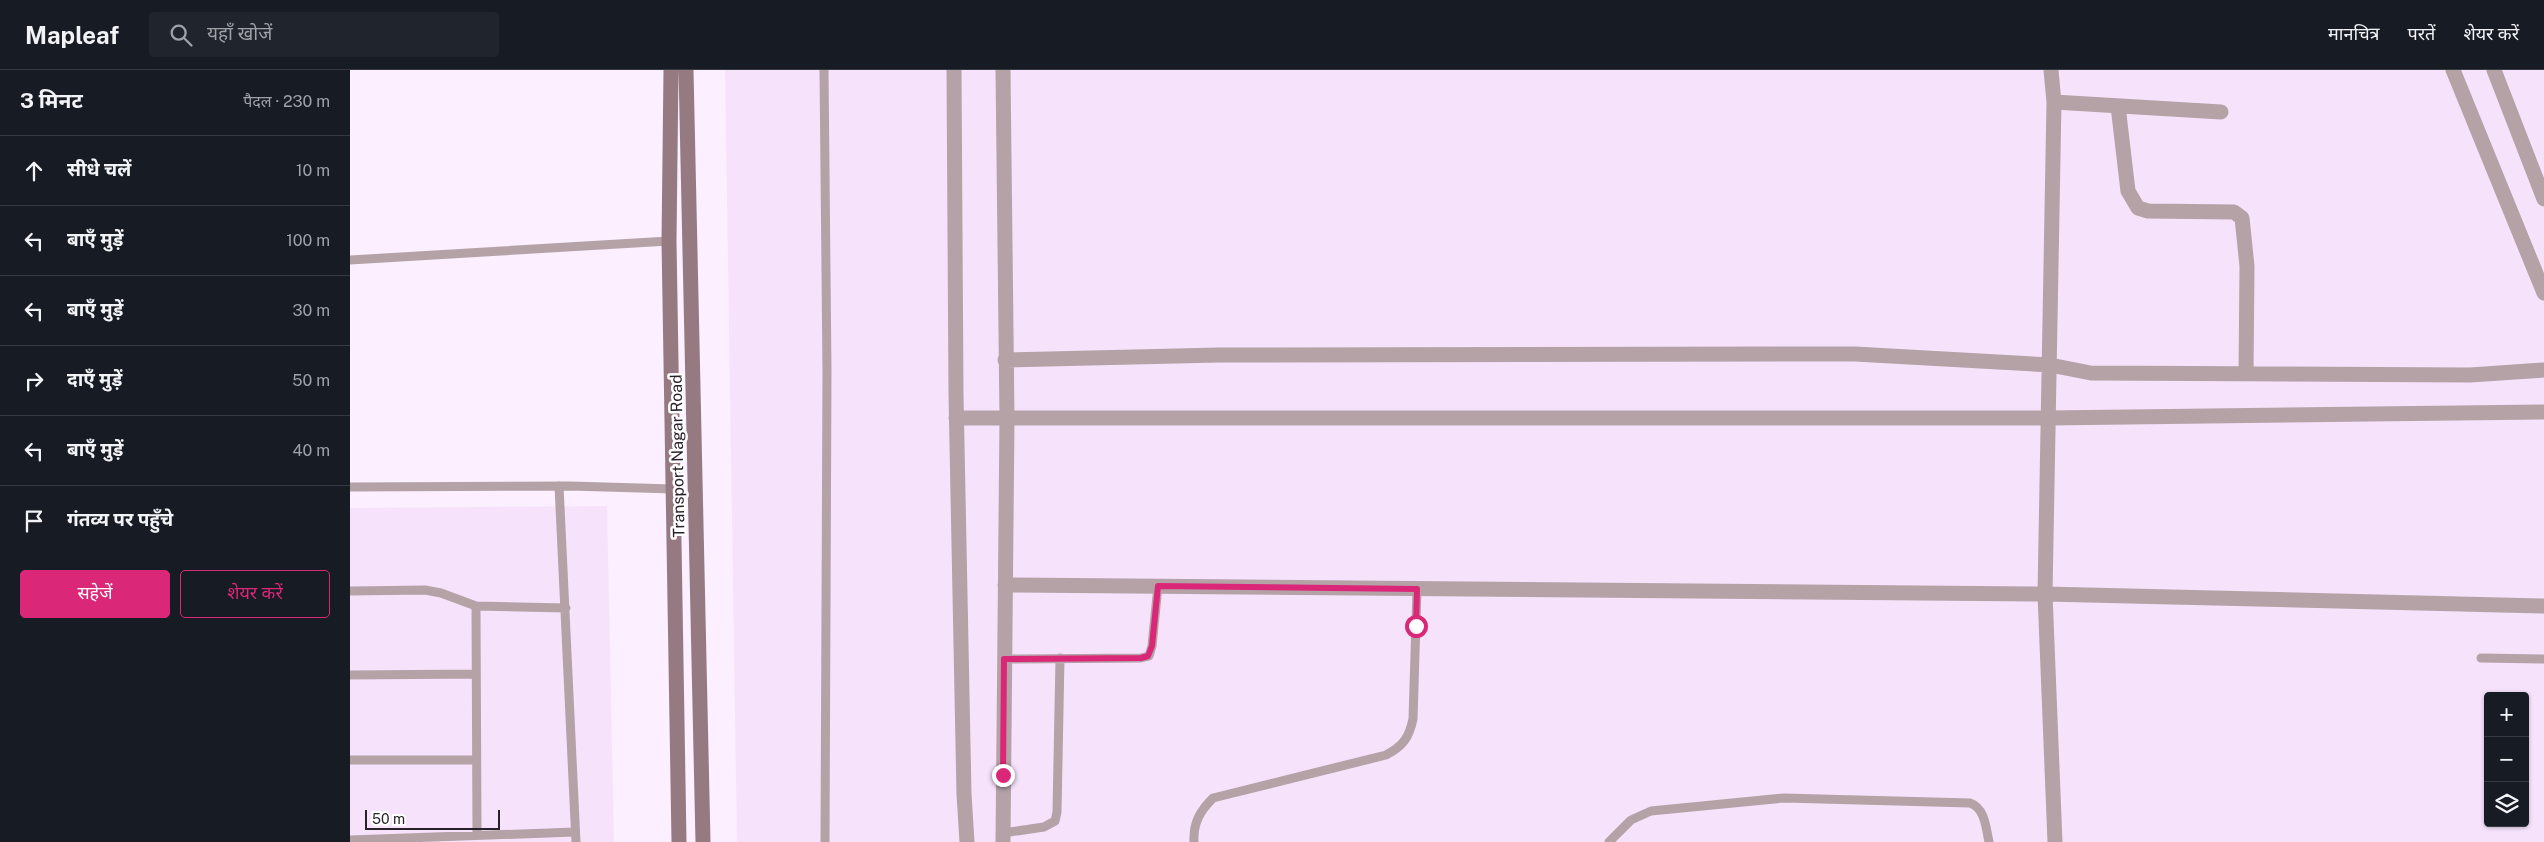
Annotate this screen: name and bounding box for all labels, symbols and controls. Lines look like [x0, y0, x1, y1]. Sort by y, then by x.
search box [149, 12, 499, 57]
text: Mapleaf [25, 21, 119, 49]
icon: search [167, 21, 195, 49]
text: यहाँ खोजें [207, 22, 272, 44]
text: मानचित्र [2328, 23, 2380, 44]
text: परतें [2408, 23, 2435, 44]
text: शेयर करें [2463, 23, 2519, 44]
text: 3 मिनट [20, 88, 83, 113]
text: पैदल · 230 m [243, 92, 330, 111]
icon: ahead [20, 157, 48, 185]
text: सीधे चलें [67, 158, 131, 180]
text: 10 m [296, 161, 330, 180]
icon: left [20, 227, 48, 255]
text: बाएँ मुड़ें [67, 228, 123, 250]
text: 100 m [286, 231, 330, 250]
icon: left [20, 297, 48, 325]
text: बाएँ मुड़ें [67, 298, 123, 320]
text: 30 m [293, 301, 330, 320]
icon: right [20, 367, 48, 395]
text: दाएँ मुड़ें [67, 368, 122, 390]
text: 50 m [292, 371, 330, 390]
street label: Transport Nagar Road [667, 374, 688, 538]
icon: left [20, 437, 48, 465]
text: बाएँ मुड़ें [67, 438, 123, 460]
text: 40 m [292, 441, 330, 460]
icon: arrive [20, 507, 48, 535]
text: गंतव्य पर पहुँचे [67, 508, 173, 530]
button: सहेजें [20, 570, 170, 618]
button: शेयर करें [180, 570, 330, 618]
route start [1405, 615, 1428, 638]
map controls [2484, 692, 2529, 827]
button: + [2484, 692, 2529, 737]
button: − [2484, 737, 2529, 782]
route end [992, 764, 1015, 787]
button: layers [2484, 782, 2529, 827]
scale bar [365, 807, 500, 830]
text: 50 m [372, 811, 405, 827]

